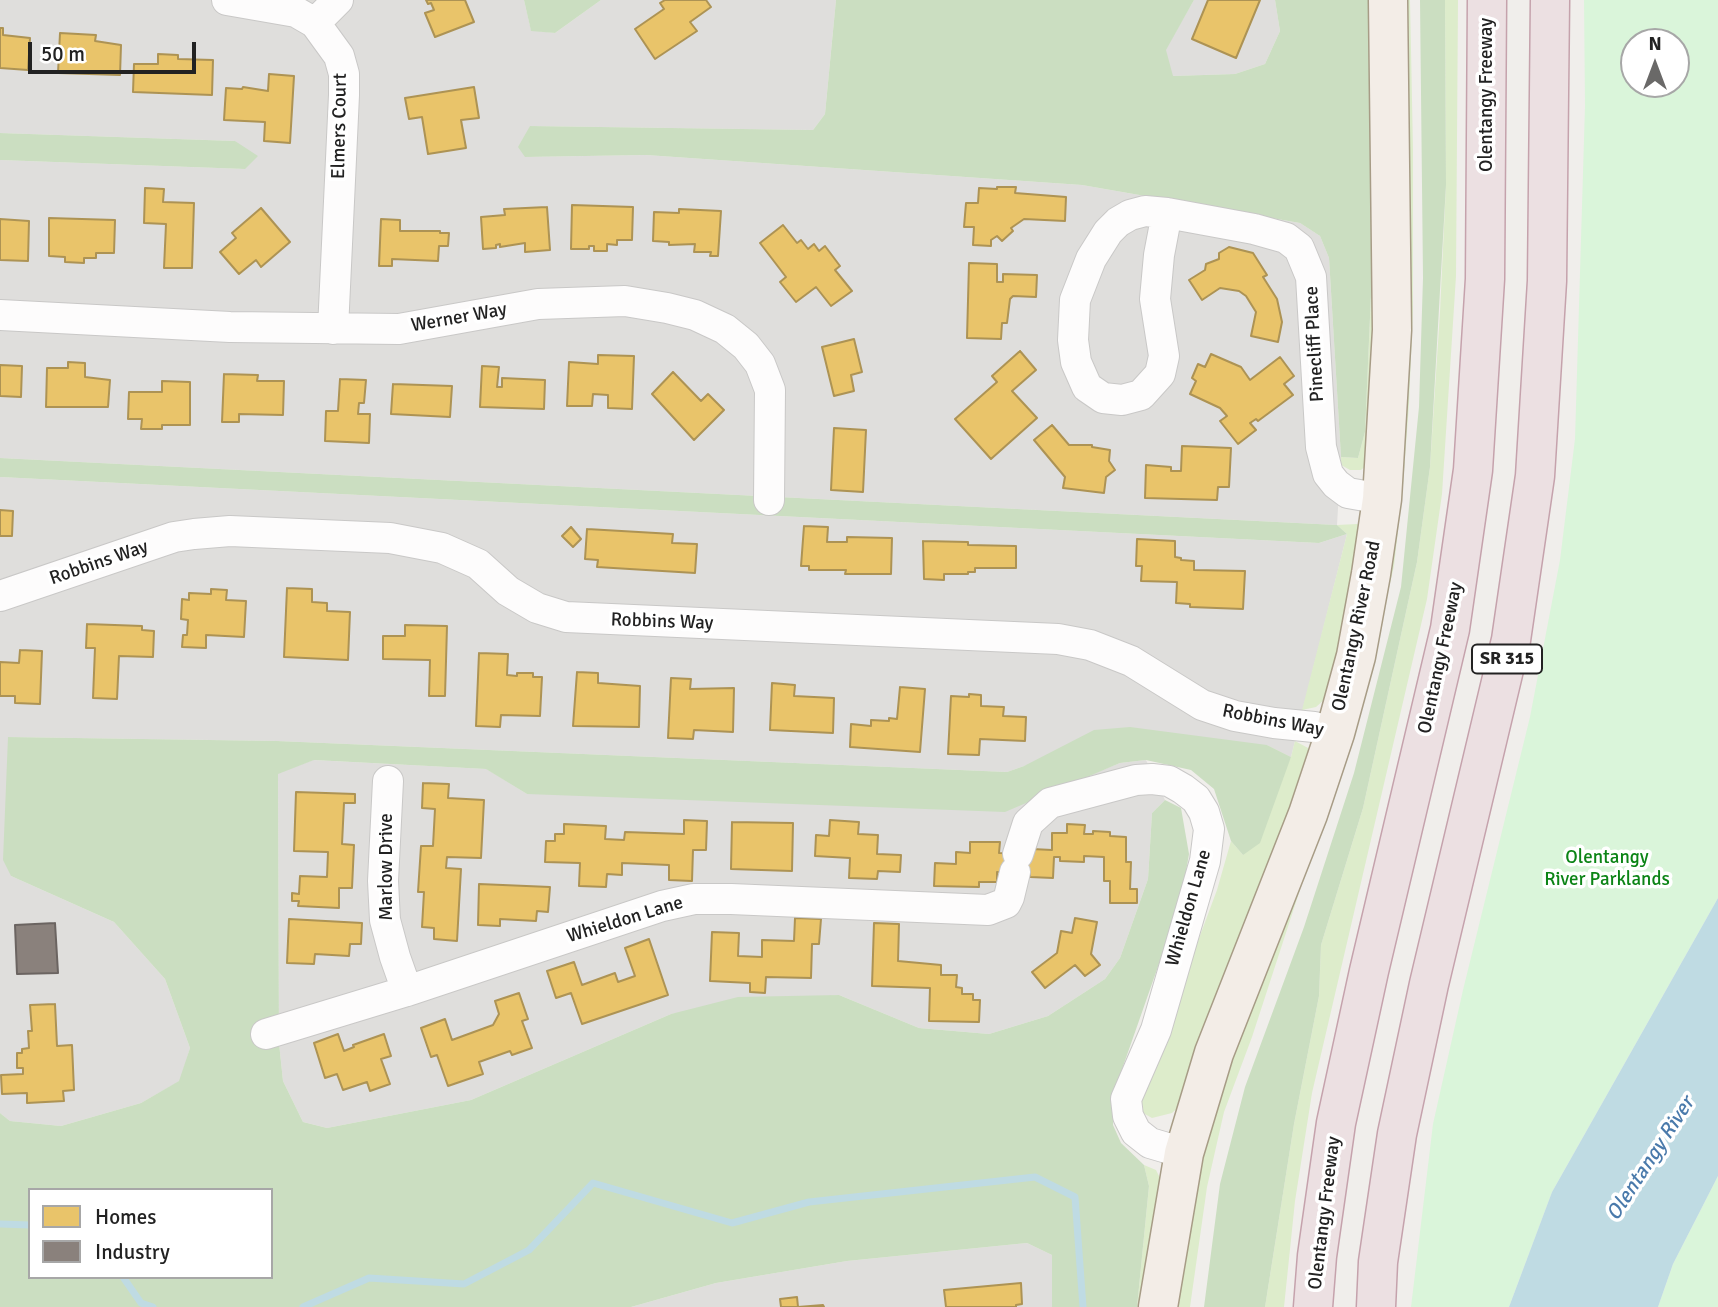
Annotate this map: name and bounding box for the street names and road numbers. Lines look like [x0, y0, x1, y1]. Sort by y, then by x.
street label: Olentangy Freeway [1476, 18, 1498, 172]
street label: Elmers Court [328, 73, 352, 179]
street label: Pinecliff Place [1301, 286, 1329, 402]
street label: Werner Way [409, 298, 509, 338]
street label: Robbins Way [47, 535, 151, 591]
street label: Olentangy River Road [1328, 539, 1386, 713]
street label: Olentangy Freeway [1414, 580, 1468, 736]
street label: Robbins Way [610, 609, 714, 635]
road number: SR 315 [1472, 644, 1542, 674]
street label: Robbins Way [1220, 700, 1326, 742]
street label: Marlow Drive [376, 813, 398, 921]
street label: Whieldon Lane [1161, 847, 1217, 969]
street label: Whieldon Lane [564, 892, 686, 948]
street label: Olentangy Freeway [1304, 1135, 1346, 1291]

